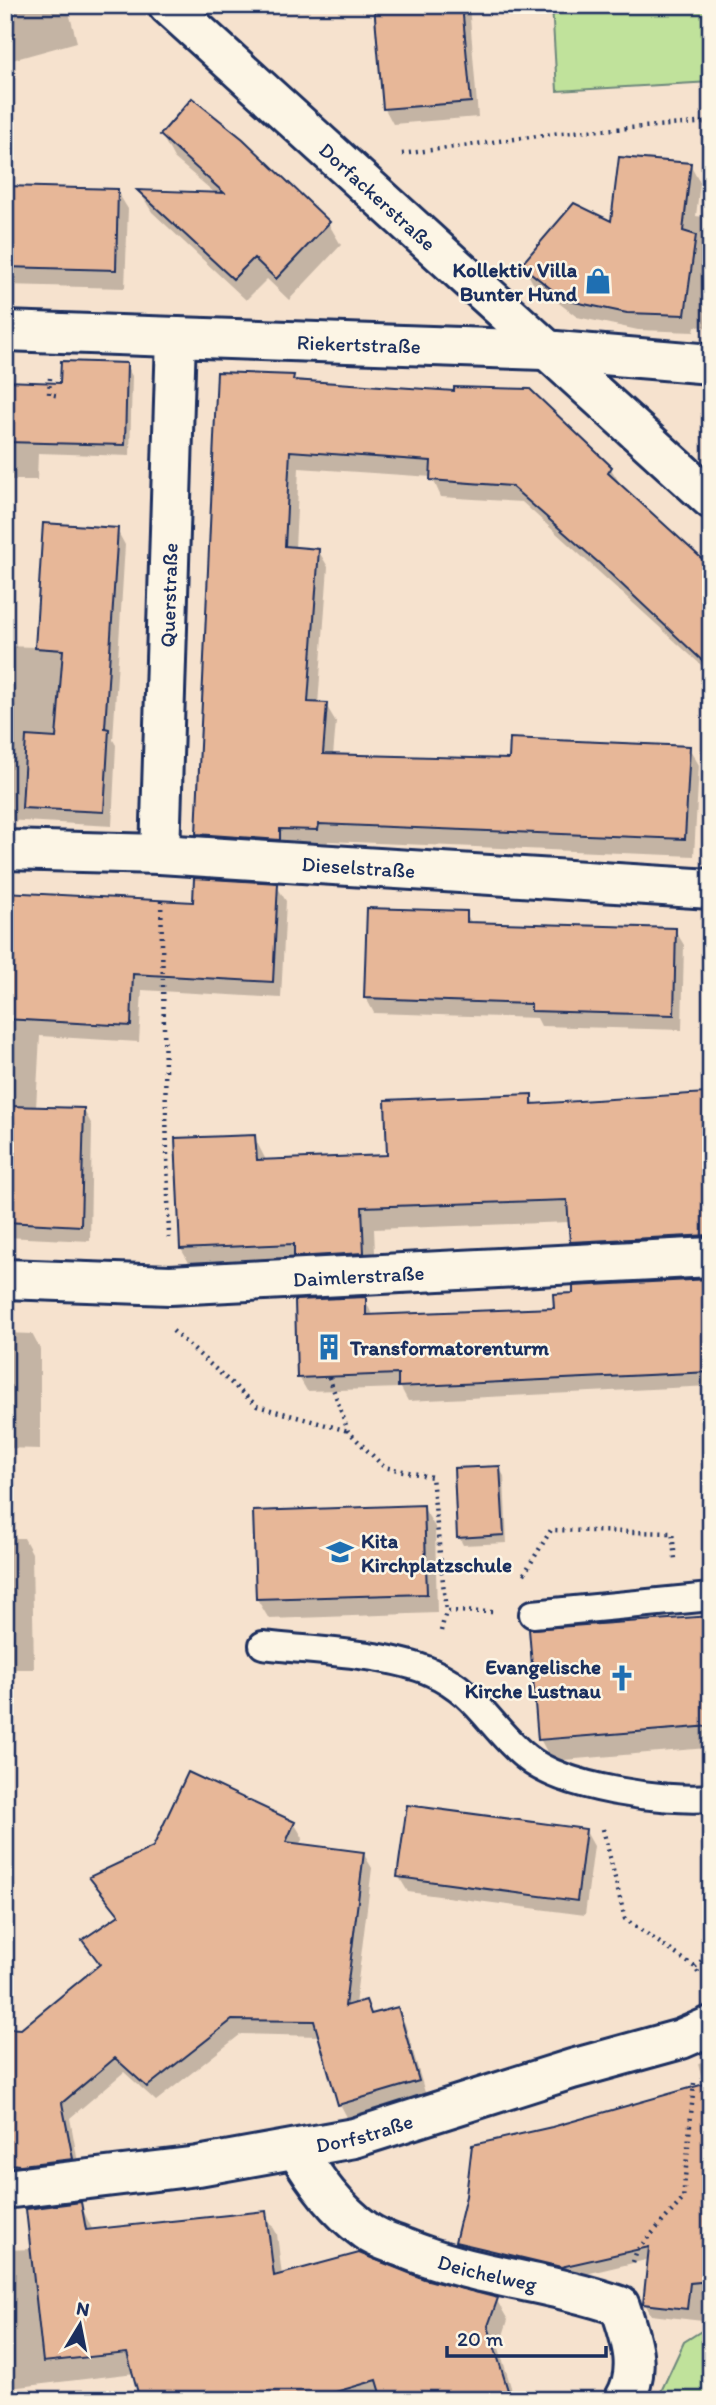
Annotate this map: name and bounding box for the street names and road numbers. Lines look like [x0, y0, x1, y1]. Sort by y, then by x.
street label: Dorfackerstraße [315, 137, 442, 256]
street label: Riekertstraße [296, 329, 421, 358]
street label: Querstraße [154, 542, 182, 648]
street label: Dieselstraße [301, 851, 416, 883]
street label: Daimlerstraße [292, 1259, 425, 1291]
street label: Dorfstraße [314, 2108, 416, 2157]
street label: Deichelweg [435, 2248, 540, 2296]

